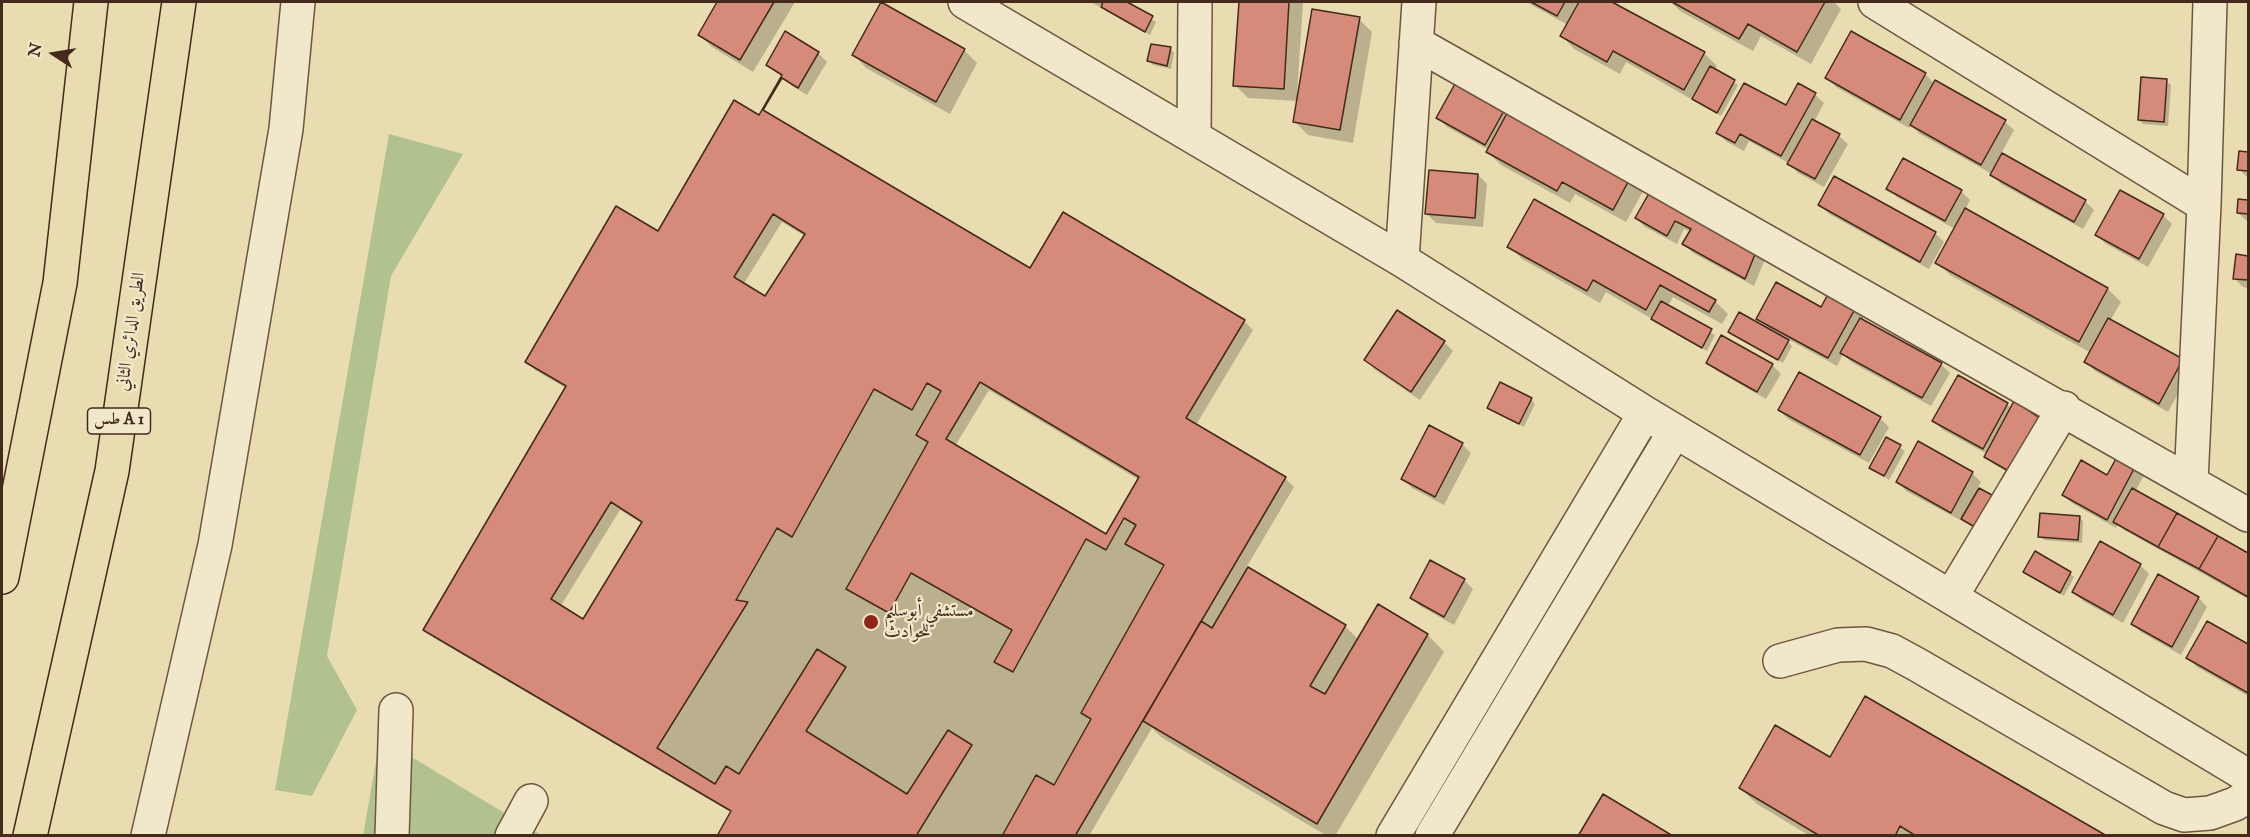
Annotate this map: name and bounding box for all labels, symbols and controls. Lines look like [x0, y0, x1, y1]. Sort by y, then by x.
north arrow [24, 24, 84, 84]
text: N [25, 41, 48, 59]
street label: الطريق الدائري الثاني [113, 271, 151, 393]
road number: طس A 1 [88, 408, 150, 434]
place label: مستشفي أبوسليم للحوادث [884, 601, 974, 644]
marker: مستشفي أبوسليم للحوادث [862, 613, 880, 631]

